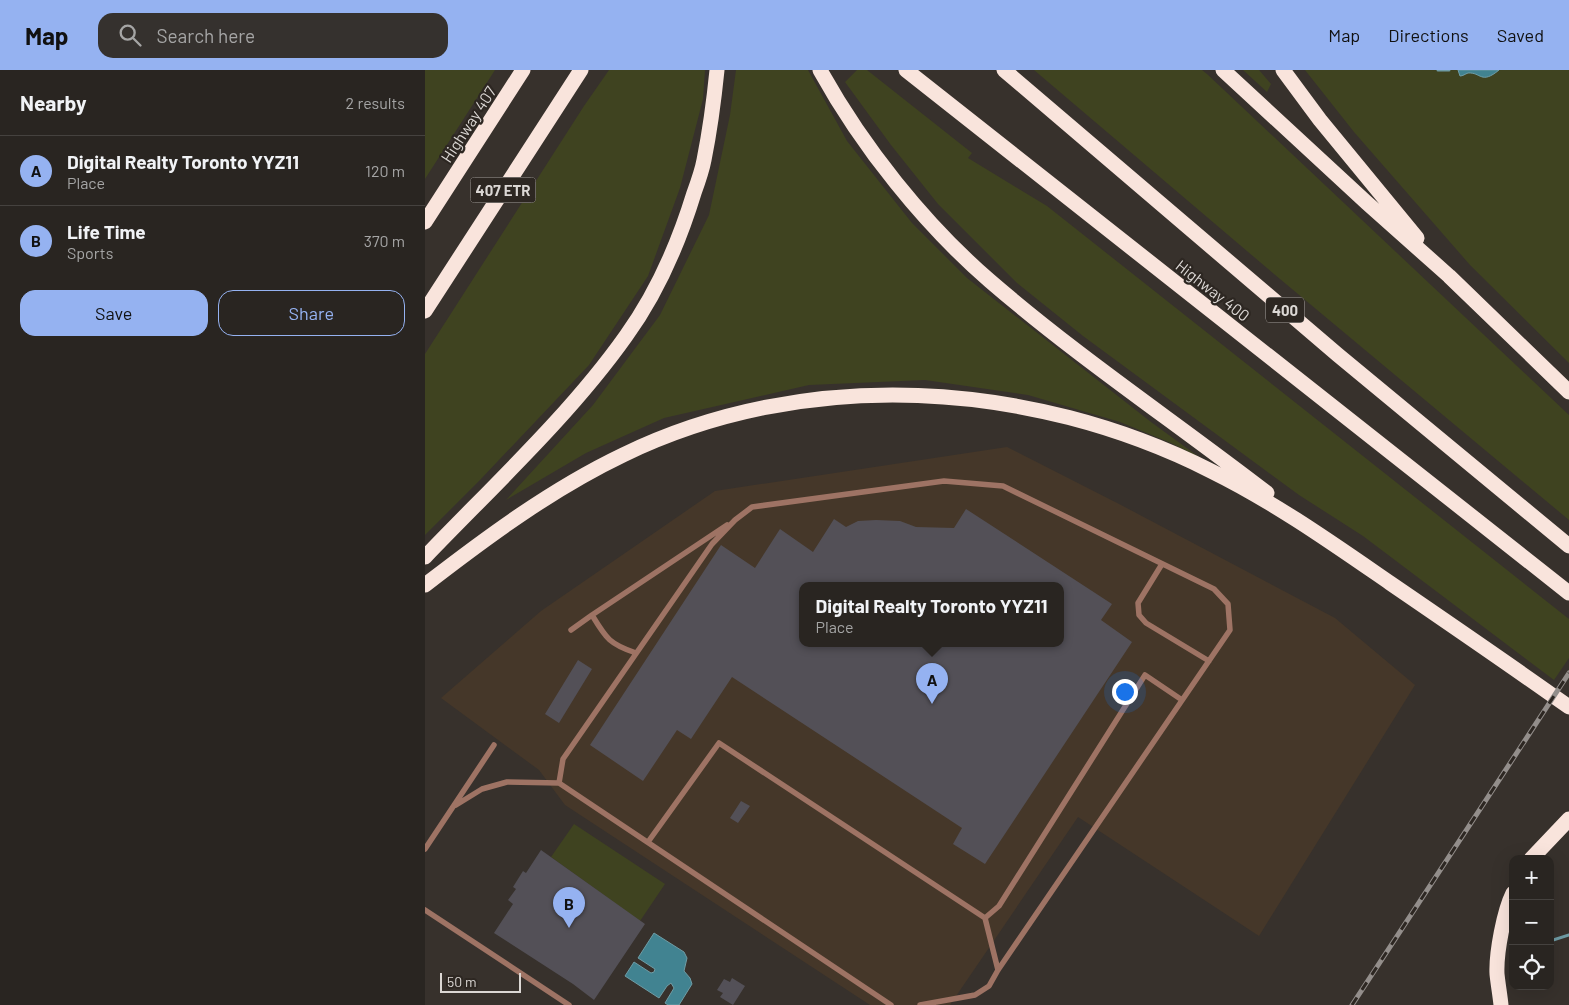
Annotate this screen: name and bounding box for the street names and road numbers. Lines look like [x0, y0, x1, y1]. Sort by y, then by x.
street label: Highway 407 [436, 82, 500, 166]
road number: 407 ETR [471, 178, 535, 202]
street label: Highway 400 [1172, 255, 1254, 325]
road number: 400 [1266, 298, 1304, 322]

